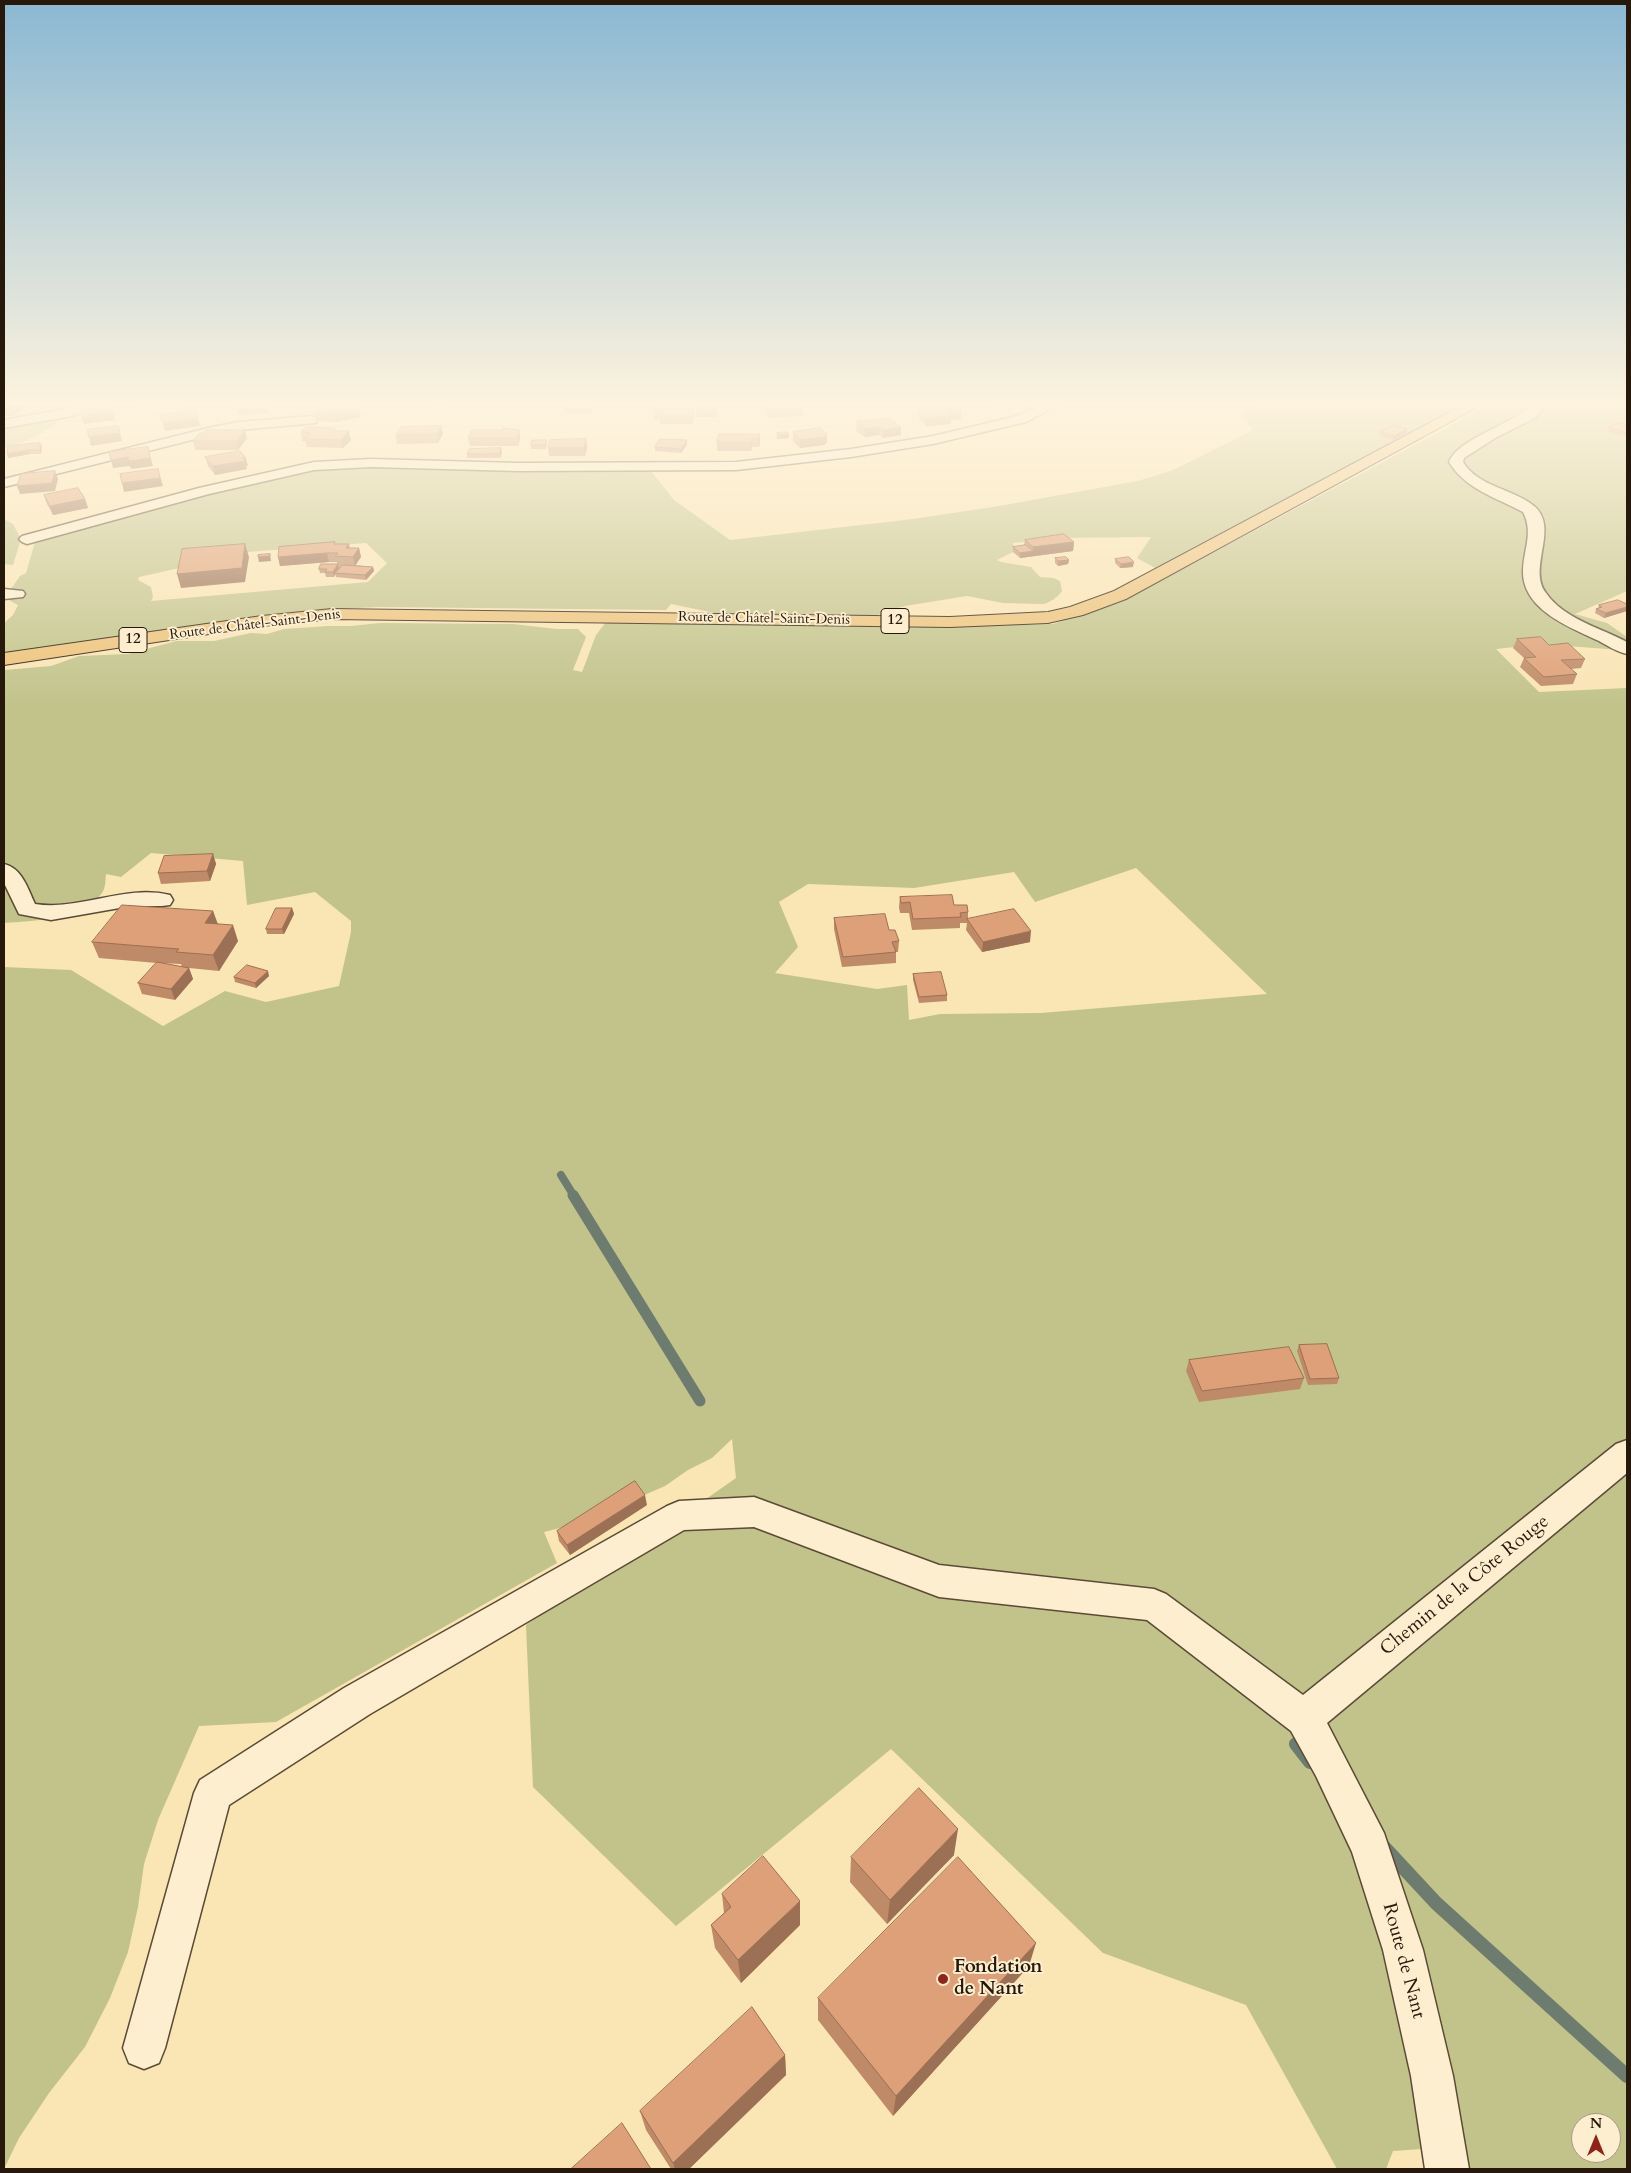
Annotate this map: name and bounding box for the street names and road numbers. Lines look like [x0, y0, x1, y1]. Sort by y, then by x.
street label: Route de Châtel-Saint-Denis [169, 606, 341, 644]
road number: 12 [881, 608, 909, 634]
street label: Route de Châtel-Saint-Denis [678, 609, 850, 629]
road number: 12 [119, 628, 147, 652]
street label: Chemin de la Côte Rouge [1376, 1511, 1554, 1661]
street label: Route de Nant [1377, 1901, 1429, 2021]

